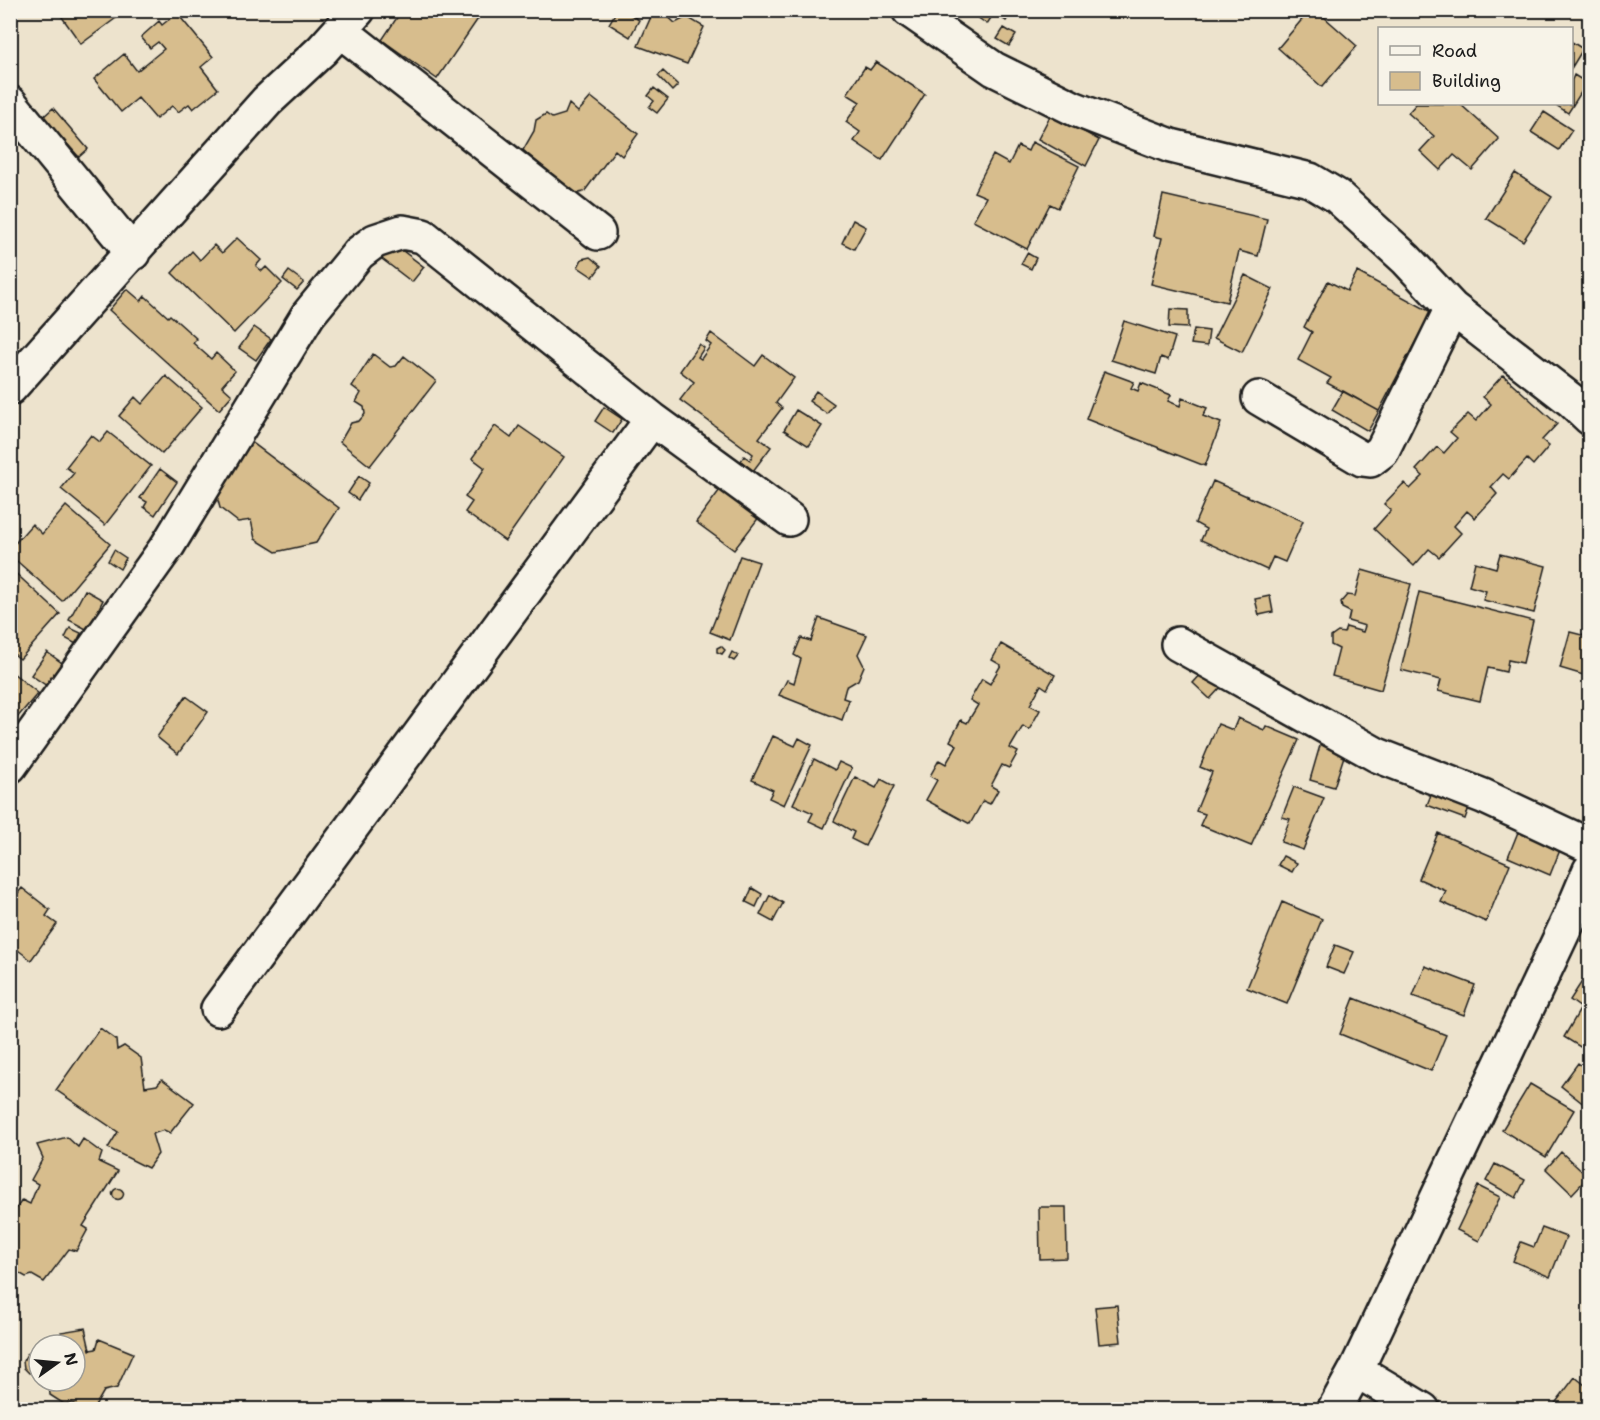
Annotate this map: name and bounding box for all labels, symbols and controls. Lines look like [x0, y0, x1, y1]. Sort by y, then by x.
legend [1378, 27, 1573, 105]
text: Road [1432, 39, 1477, 63]
text: Building [1432, 69, 1501, 93]
north arrow [27, 1333, 87, 1393]
text: N [59, 1350, 83, 1368]

